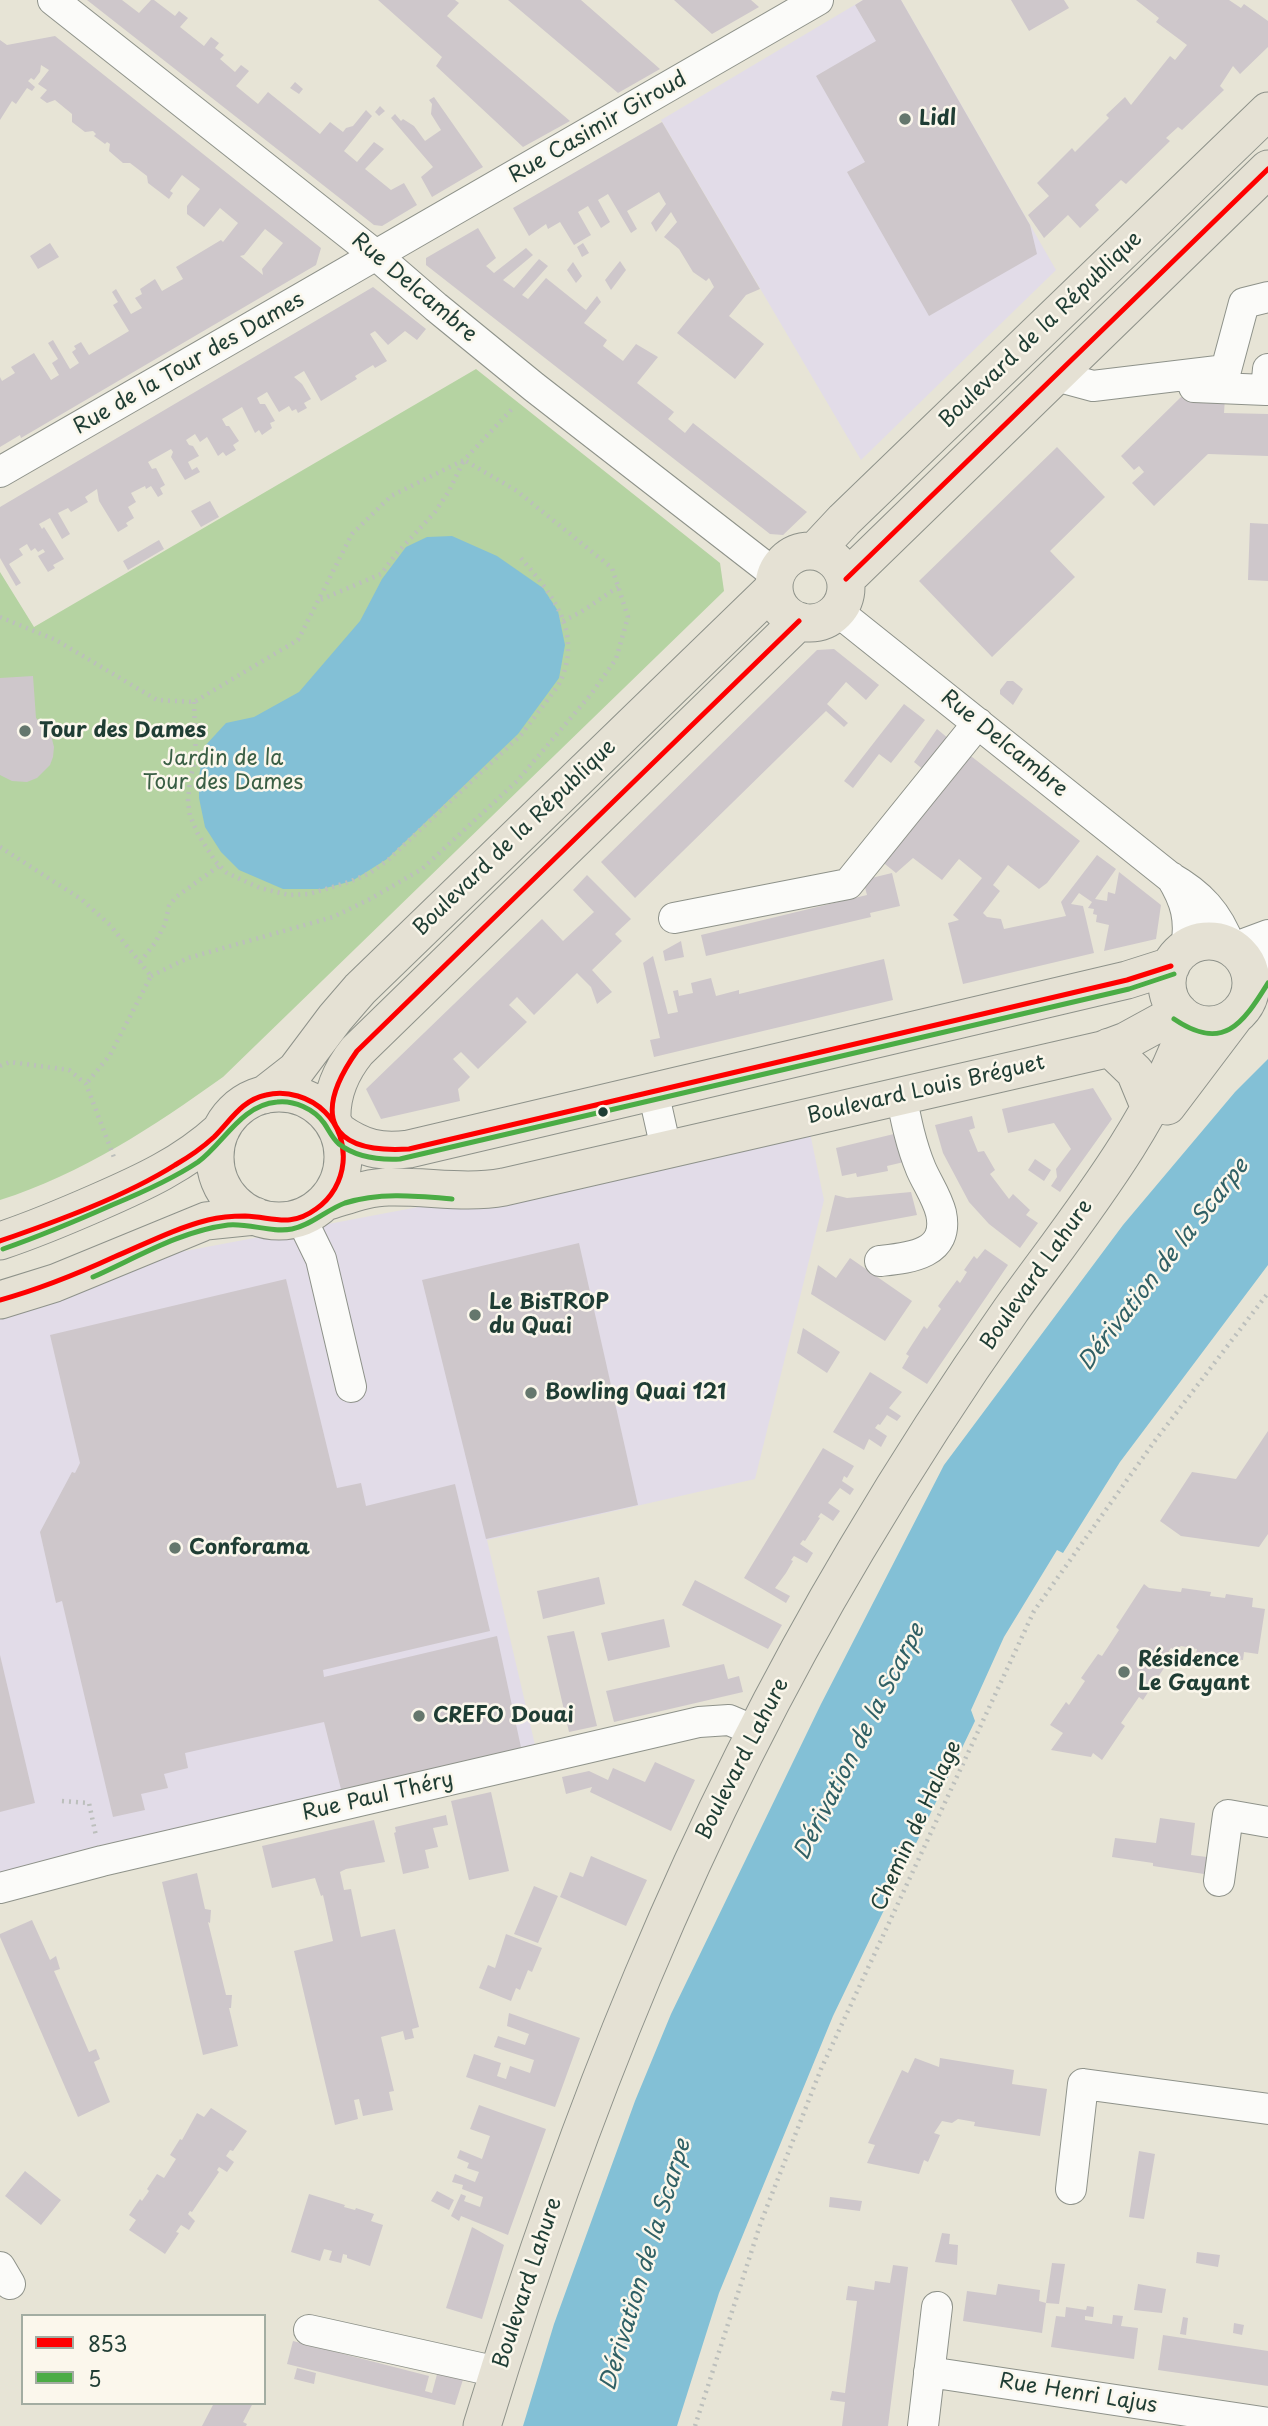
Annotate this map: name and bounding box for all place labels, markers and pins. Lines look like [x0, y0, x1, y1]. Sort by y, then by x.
place label: Lidl [919, 106, 956, 132]
marker: Lidl [897, 111, 913, 127]
place label: Tour des Dames [39, 718, 206, 744]
marker: Tour des Dames [17, 723, 33, 739]
unlabelled marker [596, 1105, 610, 1119]
place label: Le BisTROP du Quai [489, 1290, 609, 1340]
marker: Le BisTROP du Quai [467, 1307, 483, 1323]
place label: Bowling Quai 121 [545, 1380, 726, 1406]
marker: Bowling Quai 121 [523, 1385, 539, 1401]
place label: Conforama [189, 1535, 310, 1561]
marker: Conforama [167, 1540, 183, 1556]
place label: Résidence Le Gayant [1138, 1647, 1250, 1697]
marker: Résidence Le Gayant [1116, 1664, 1132, 1680]
place label: CREFO Douai [433, 1703, 574, 1729]
marker: CREFO Douai [411, 1708, 427, 1724]

